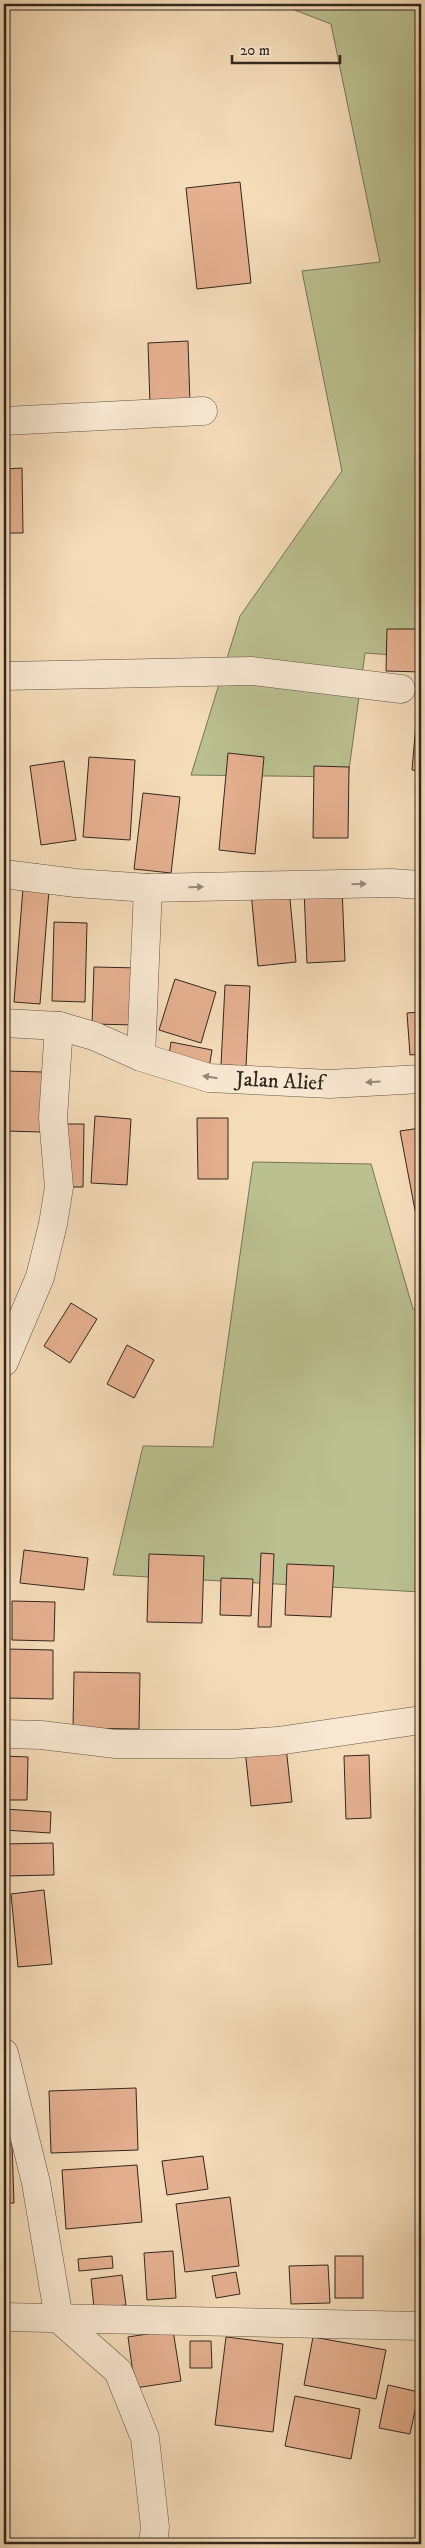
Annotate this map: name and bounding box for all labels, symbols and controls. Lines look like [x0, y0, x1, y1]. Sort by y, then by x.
scale bar [232, 32, 340, 64]
text: 20 m [240, 41, 270, 60]
one-way arrow [351, 880, 367, 888]
one-way arrow [189, 883, 205, 891]
street label: Jalan Alief [233, 1066, 328, 1097]
one-way arrow [202, 1073, 218, 1081]
one-way arrow [364, 1078, 380, 1086]

